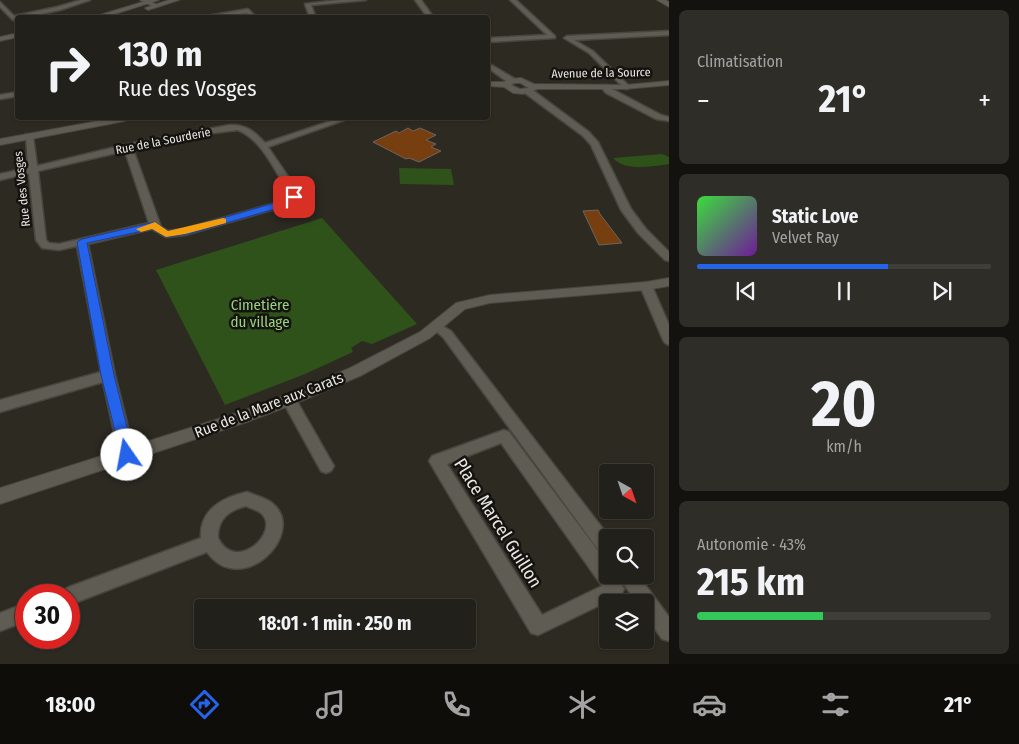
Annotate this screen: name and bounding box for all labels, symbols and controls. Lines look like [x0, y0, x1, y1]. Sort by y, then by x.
text: 130 m [118, 33, 202, 75]
icon: right [35, 35, 100, 100]
text: Climatisation [697, 52, 783, 71]
street label: Avenue de la Source [551, 65, 651, 81]
text: Rue des Vosges [118, 75, 257, 102]
text: 21° [819, 76, 869, 122]
text: − [697, 84, 710, 117]
text: + [978, 84, 991, 117]
street label: Rue de la Sourderie [114, 125, 212, 157]
street label: Rue des Vosges [11, 151, 33, 227]
pin [273, 176, 315, 218]
icon: arrive [280, 183, 308, 211]
text: Static Love [772, 205, 859, 228]
text: Velvet Ray [772, 228, 839, 247]
icon: previous [732, 277, 760, 305]
icon: pause [830, 277, 858, 305]
icon: next [928, 277, 956, 305]
park label: Cimetière du village [230, 296, 290, 331]
text: 20 [811, 365, 877, 443]
street label: Rue de la Mare aux Carats [192, 368, 346, 442]
position arrow [100, 428, 152, 480]
text: km/h [826, 437, 862, 456]
street label: Place Marcel Guillon [449, 454, 547, 592]
north arrow [599, 464, 654, 519]
map controls [599, 464, 654, 649]
button: search [599, 529, 654, 584]
text: Autonomie · 43% [697, 535, 806, 554]
text: 215 km [697, 559, 805, 605]
speed limit sign: 30 [15, 584, 80, 649]
button: layers [599, 594, 654, 649]
text: 18:01 · 1 min · 250 m [258, 612, 412, 635]
icon: directions [187, 687, 222, 722]
icon: music [313, 687, 348, 722]
icon: phone [439, 687, 474, 722]
icon: climate [565, 687, 600, 722]
icon: car [692, 687, 727, 722]
icon: filters [818, 687, 853, 722]
text: 18:00 [46, 691, 96, 718]
text: 21° [944, 691, 973, 718]

